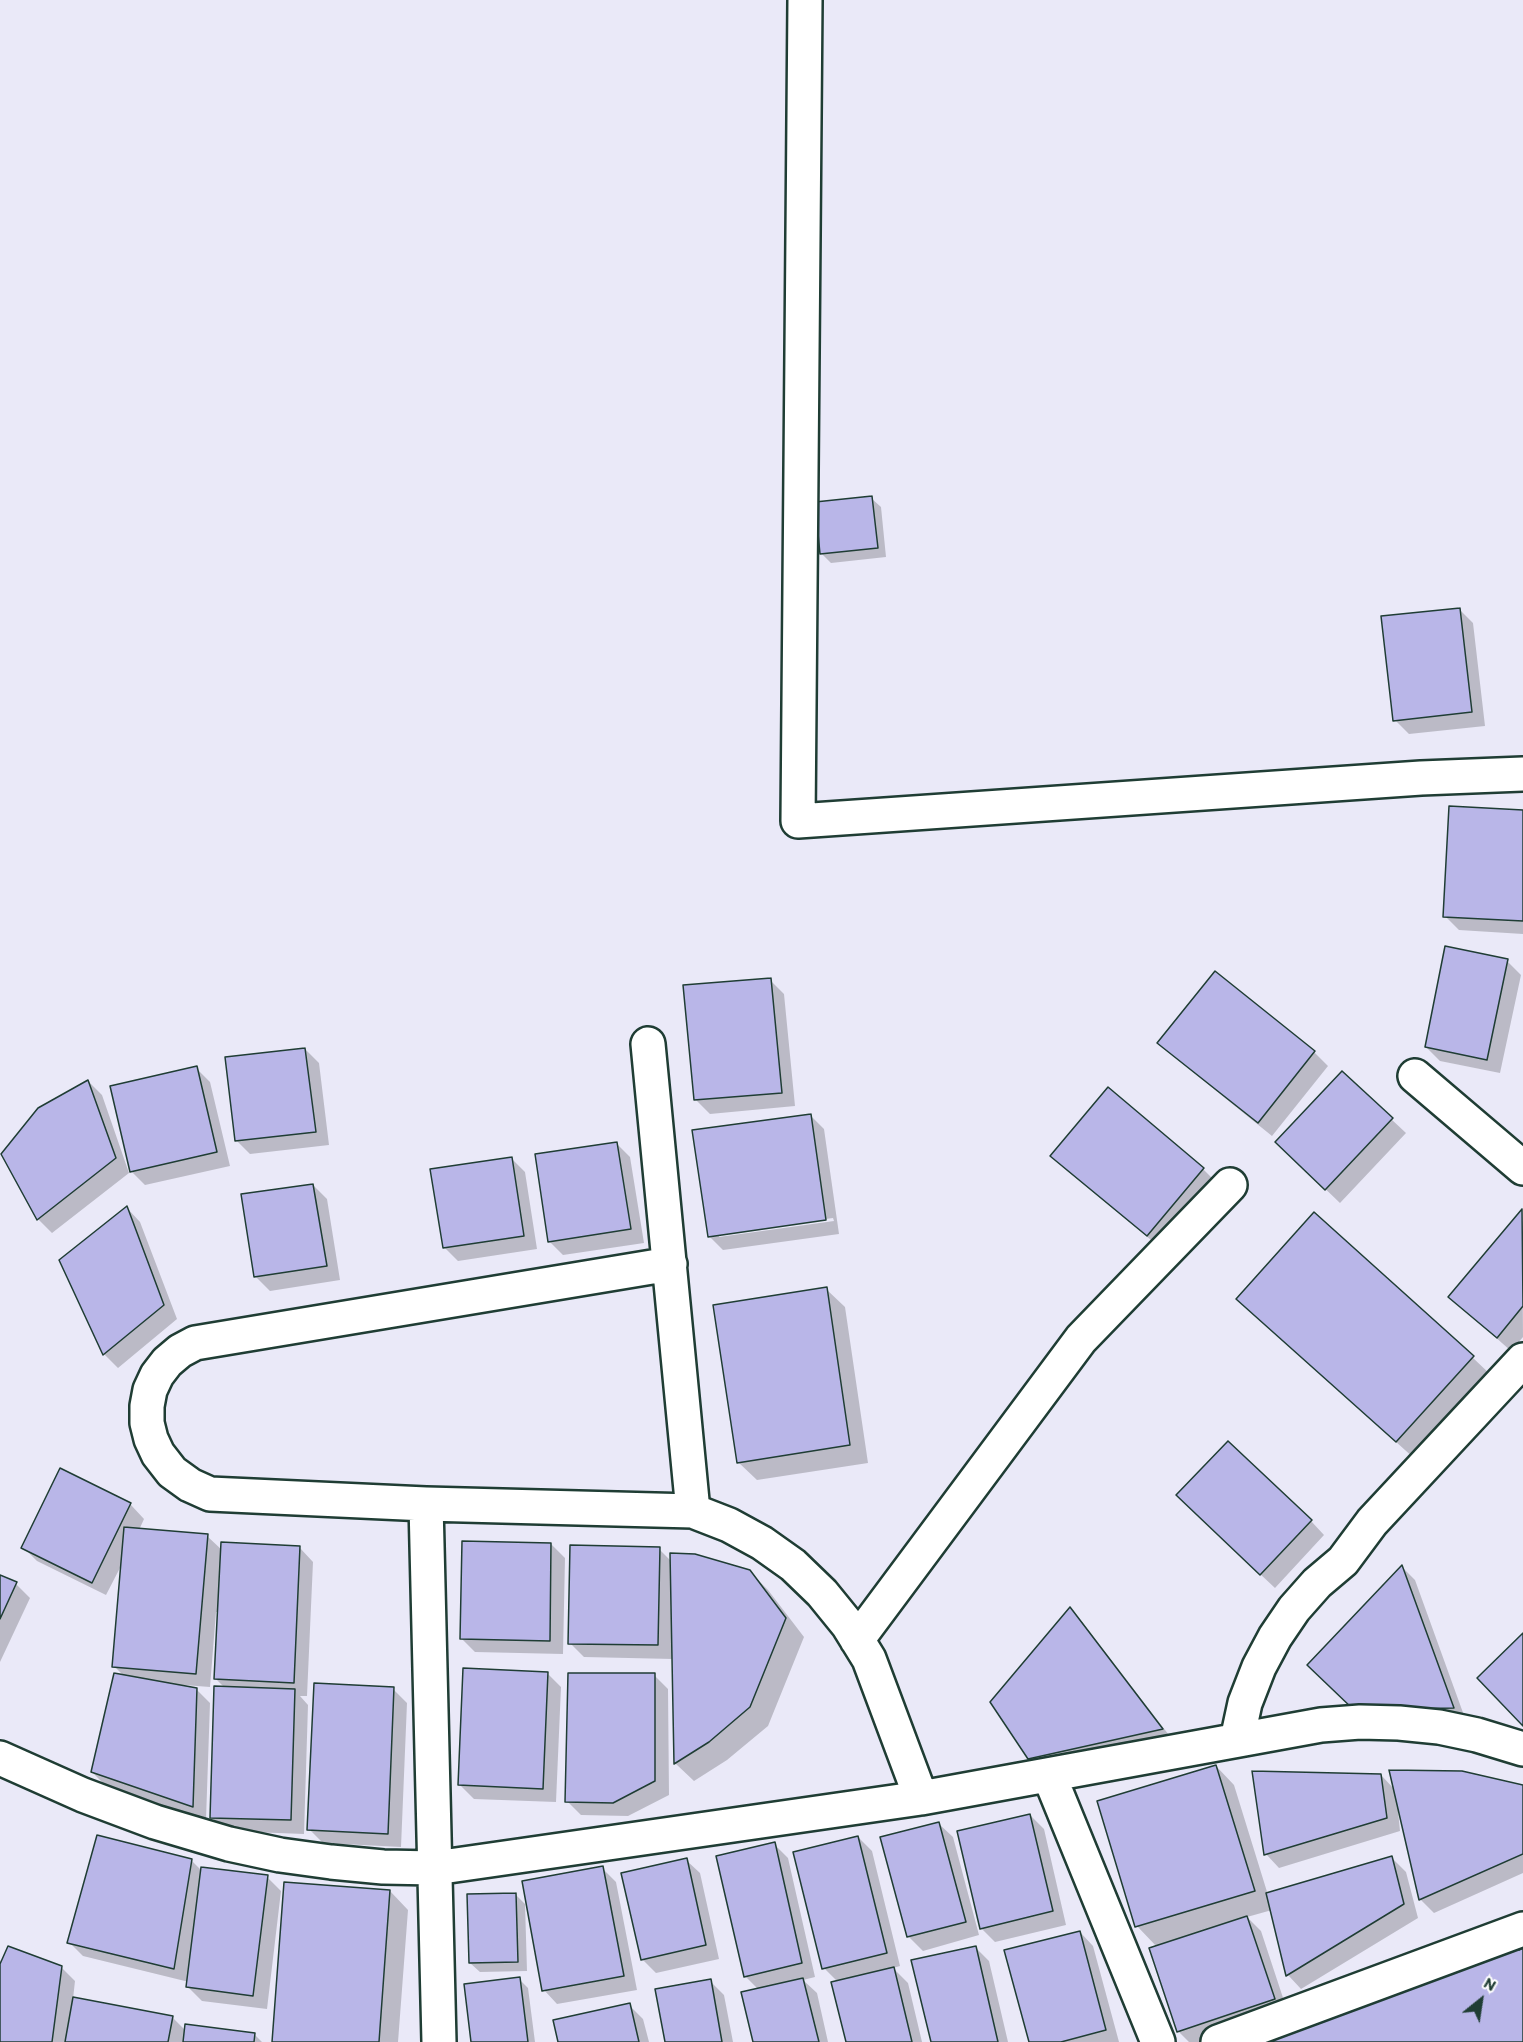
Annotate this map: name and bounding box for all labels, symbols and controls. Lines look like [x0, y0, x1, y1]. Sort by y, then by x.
north arrow [1451, 1970, 1511, 2030]
text: N [1481, 1973, 1500, 1995]

